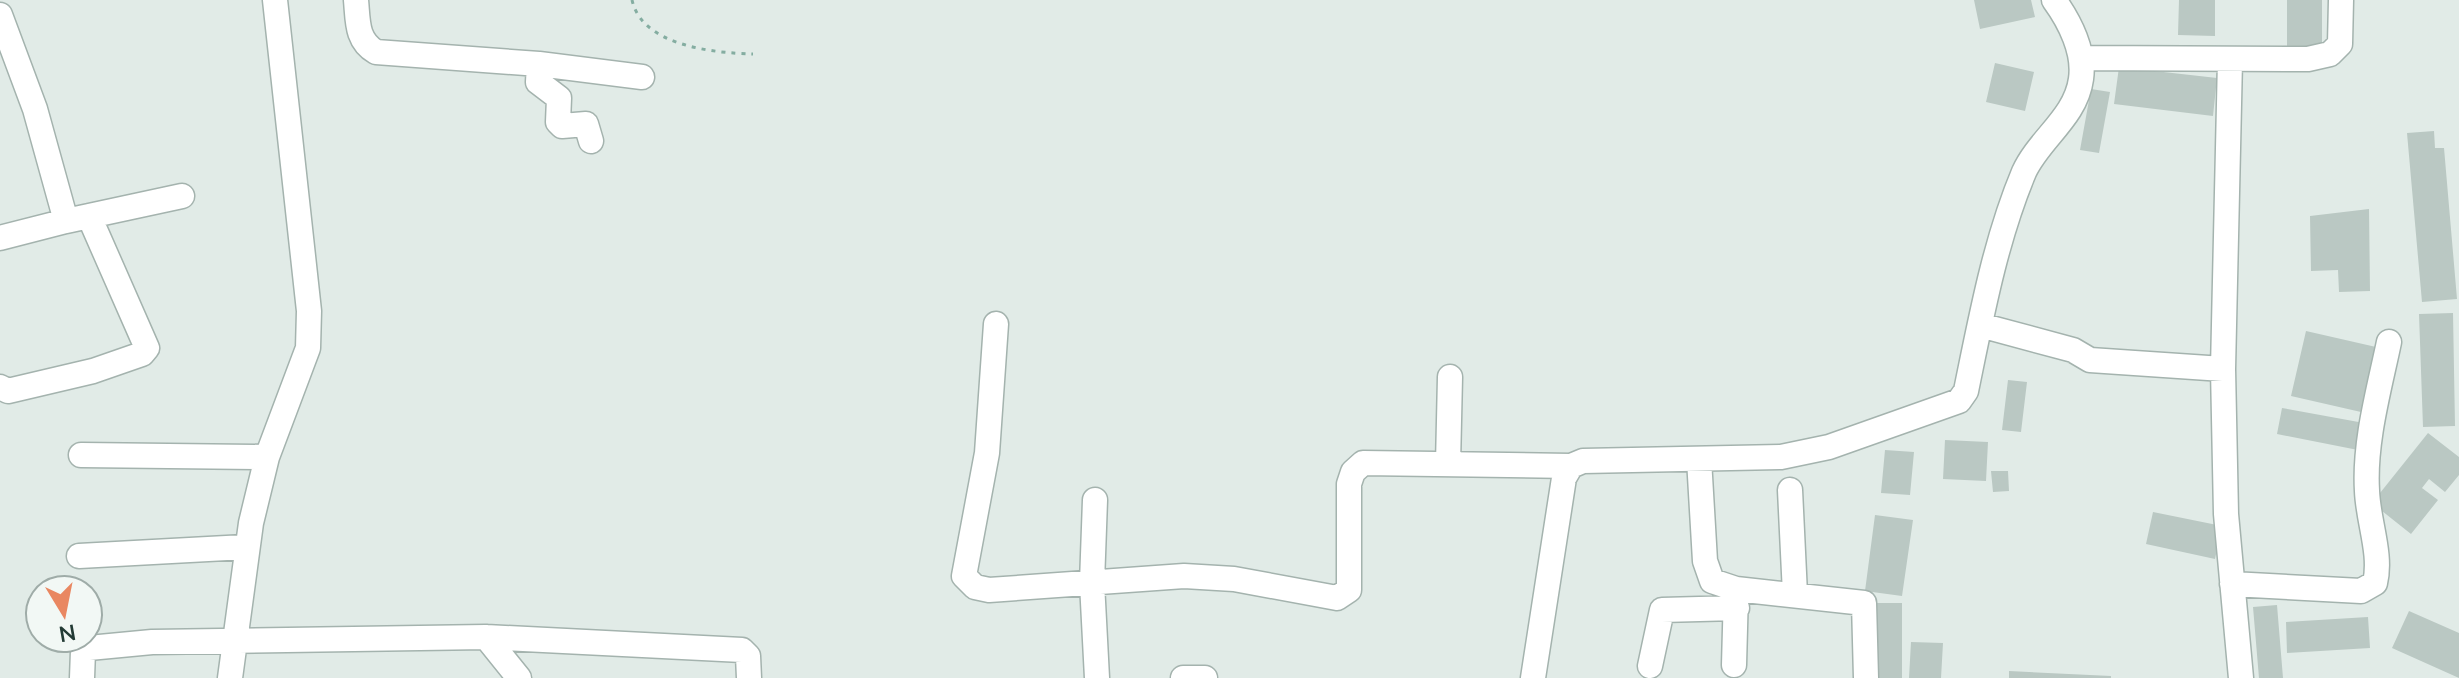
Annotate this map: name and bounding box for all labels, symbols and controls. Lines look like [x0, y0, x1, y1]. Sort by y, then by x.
north arrow [24, 574, 104, 654]
text: N [57, 618, 78, 649]

